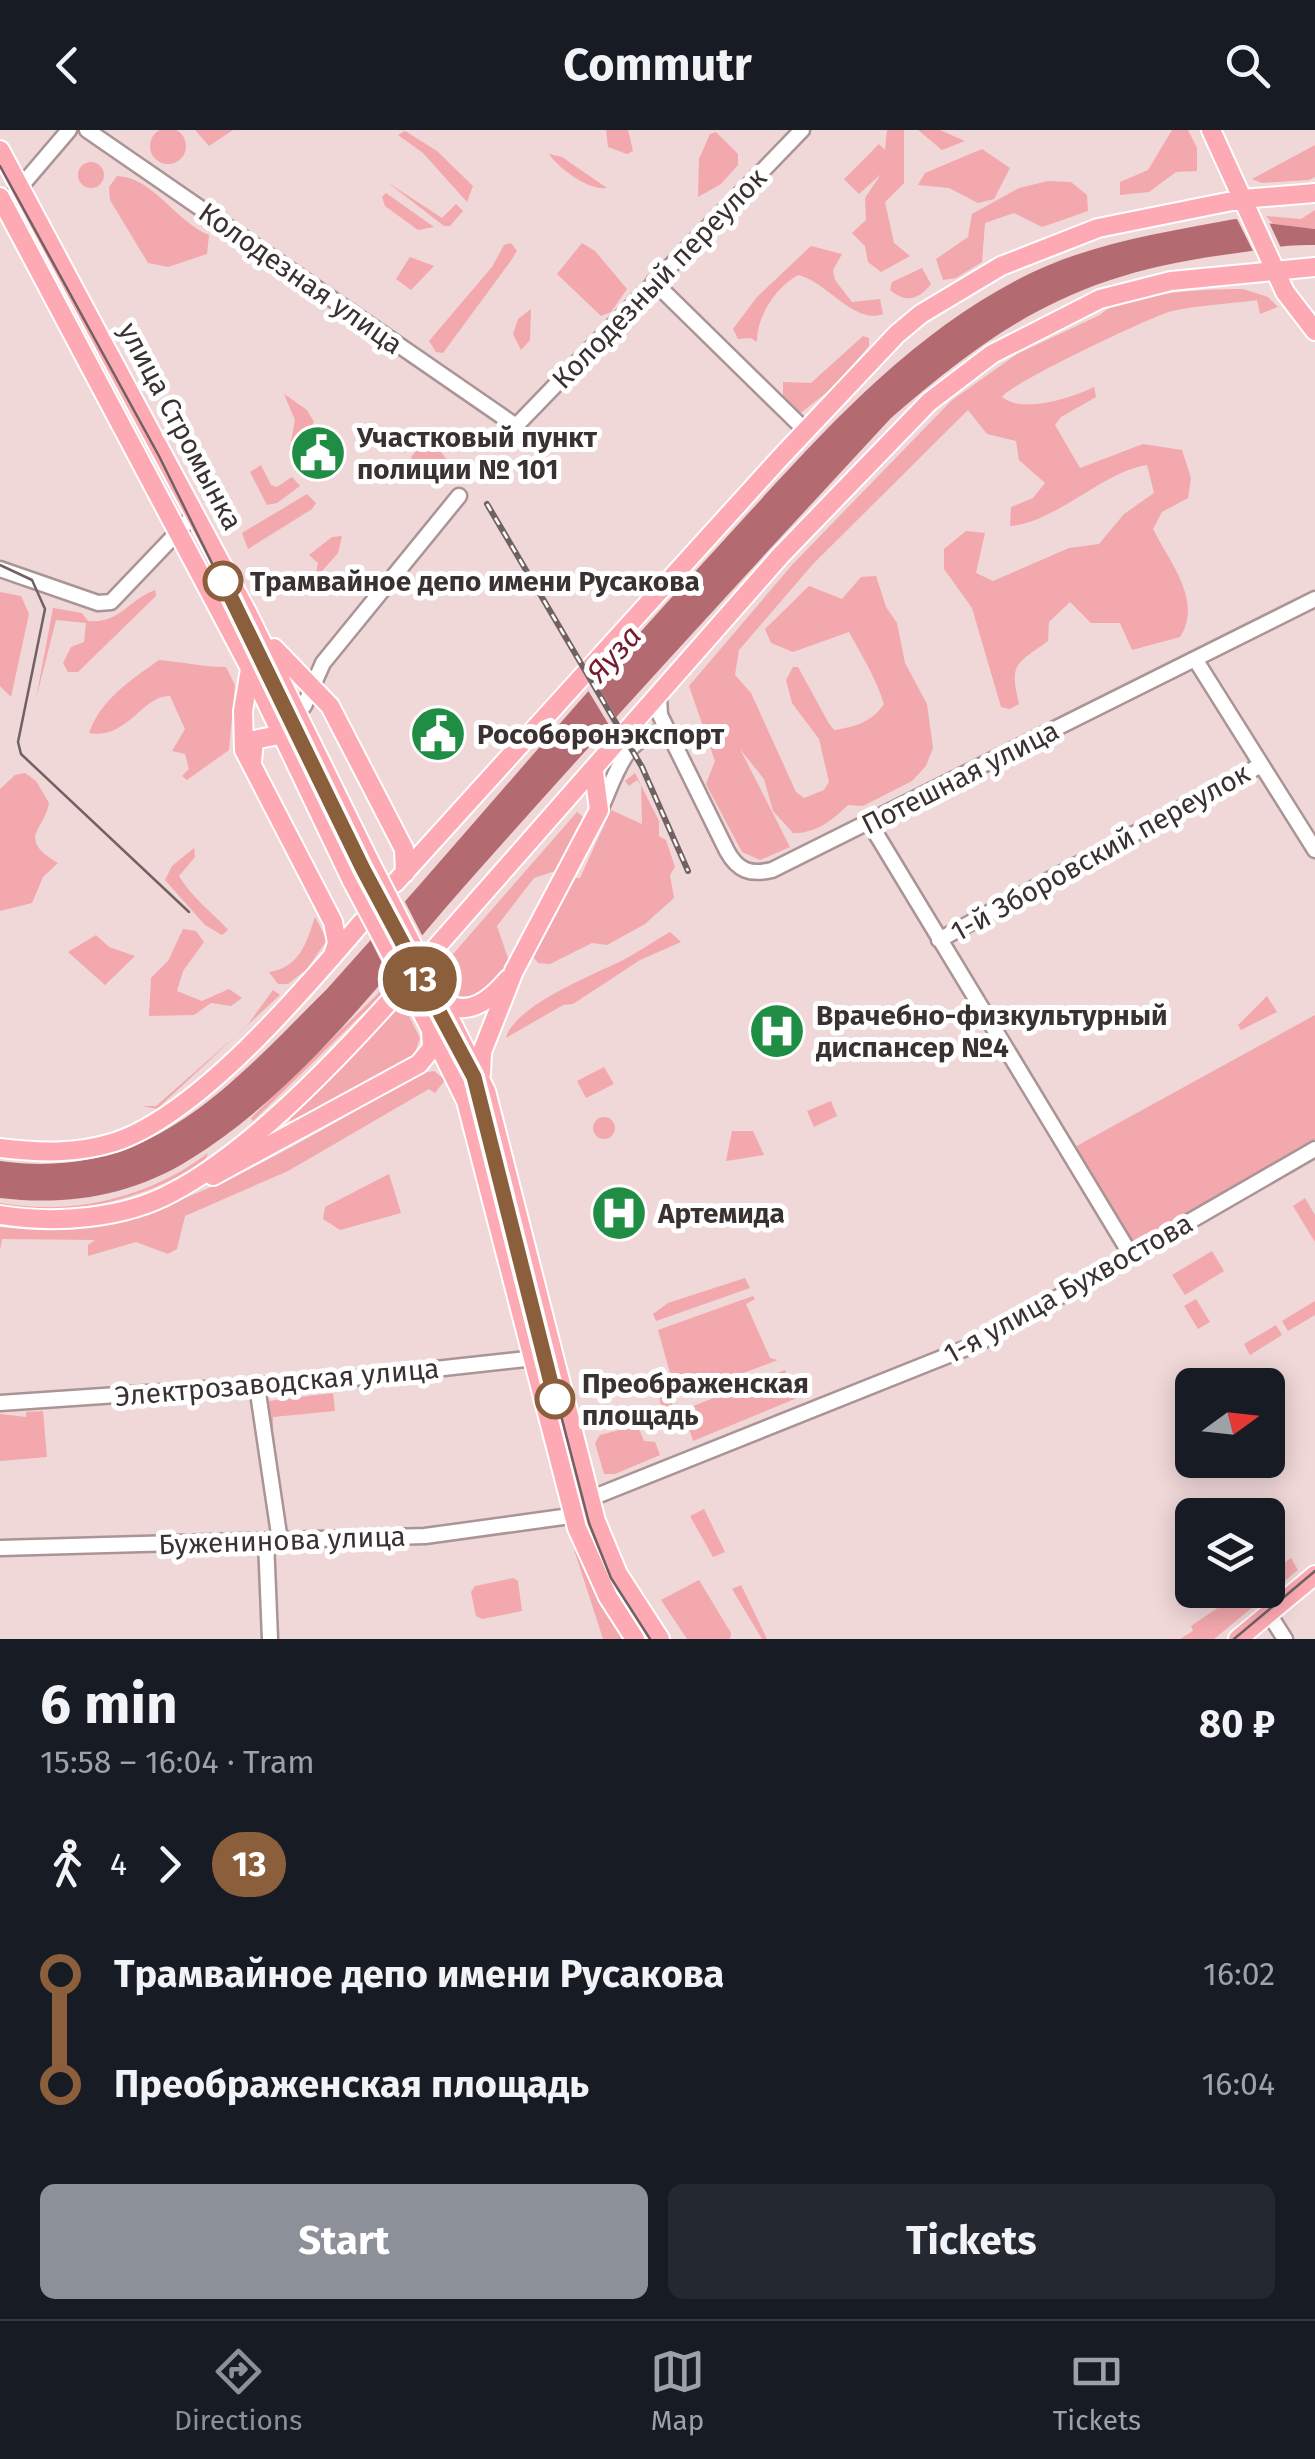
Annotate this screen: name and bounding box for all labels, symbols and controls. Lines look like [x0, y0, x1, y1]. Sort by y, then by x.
icon: back [40, 38, 95, 93]
text: Commutr [563, 38, 752, 92]
icon: search [1220, 38, 1275, 93]
street label: Колодезный переулок [545, 161, 774, 396]
street label: Колодезная улица [192, 196, 409, 361]
street label: улица Стромынка [112, 317, 249, 536]
place label: Участковый пункт полиции № 101 [356, 421, 598, 486]
public building icon: Участковый пункт полиции № 101 [288, 423, 348, 483]
marker: Трамвайное депо имени Русакова [204, 562, 242, 600]
place label: Трамвайное депо имени Русакова [250, 565, 700, 598]
water label: Яуза [579, 618, 649, 691]
public building icon: Рособоронэкспорт [408, 704, 468, 764]
street label: Потешная улица [856, 714, 1064, 841]
place label: Рособоронэкспорт [477, 718, 725, 751]
street label: 1-й Зборовский переулок [945, 756, 1256, 948]
line badge: 13 [375, 946, 465, 1012]
text: 13 [403, 958, 437, 1000]
place label: Врачебно-физкультурный диспансер №4 [816, 999, 1168, 1064]
hospital icon: Врачебно-физкультурный диспансер №4 [747, 1001, 807, 1061]
hospital icon: Артемида [589, 1183, 649, 1243]
place label: Артемида [657, 1197, 785, 1230]
street label: 1-я улица Бухвостова [938, 1206, 1198, 1371]
street label: Электрозаводская улица [113, 1352, 441, 1413]
place label: Преображенская площадь [582, 1367, 809, 1432]
north arrow [1175, 1368, 1285, 1478]
map controls [1175, 1368, 1285, 1608]
marker: Преображенская площадь [536, 1380, 574, 1418]
button: layers [1175, 1498, 1285, 1608]
street label: Буженинова улица [158, 1520, 406, 1561]
text: 6 min [40, 1672, 178, 1738]
text: 80 ₽ [1199, 1701, 1275, 1747]
text: 15:58 – 16:04 · Tram [40, 1743, 315, 1781]
icon: walk [40, 1837, 95, 1892]
icon: forward [142, 1837, 197, 1892]
text: 13 [232, 1843, 266, 1885]
text: 4 [110, 1845, 127, 1883]
text: Трамвайное депо имени Русакова [114, 1951, 724, 1997]
text: 16:02 [1203, 1955, 1275, 1993]
text: Преображенская площадь [114, 2061, 589, 2107]
text: 16:04 [1202, 2065, 1275, 2103]
button: Start [40, 2184, 648, 2299]
button: Tickets [668, 2184, 1275, 2299]
tab: Directions [174, 2344, 302, 2437]
tab: Map [650, 2344, 705, 2437]
tab: Tickets [1053, 2344, 1141, 2437]

